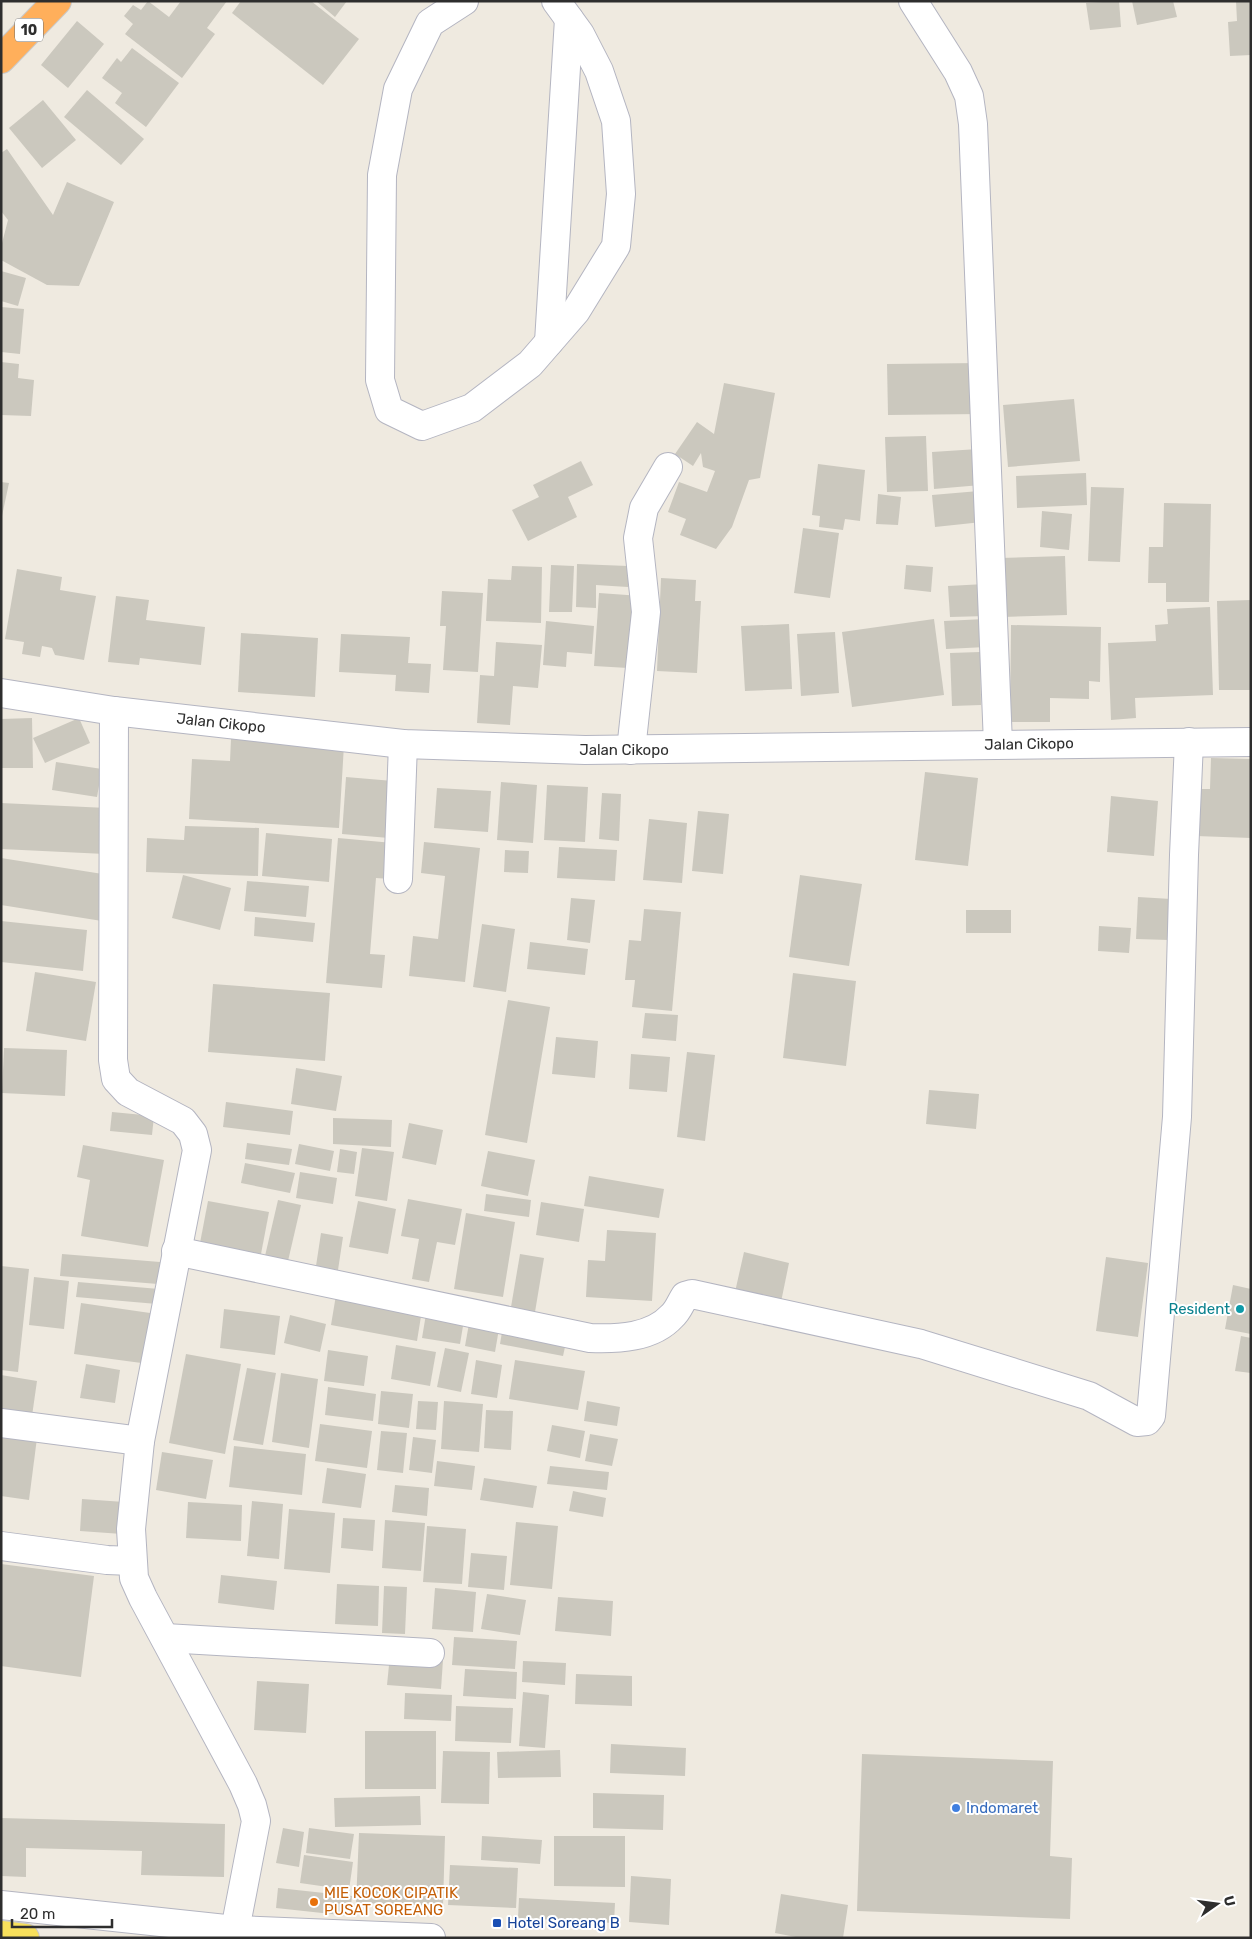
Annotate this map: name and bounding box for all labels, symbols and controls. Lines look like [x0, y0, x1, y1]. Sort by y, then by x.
road number: 10 [15, 18, 43, 42]
street label: Jalan Cikopo [176, 709, 266, 737]
street label: Jalan Cikopo [984, 734, 1074, 754]
street label: Jalan Cikopo [579, 741, 669, 759]
place label: Resident [1168, 1300, 1230, 1318]
marker: Resident [1234, 1303, 1246, 1315]
place label: Indomaret [966, 1799, 1038, 1817]
marker: Indomaret [950, 1802, 962, 1814]
north arrow [1192, 1879, 1242, 1929]
place label: MIE KOCOK CIPATIK PUSAT SOREANG [324, 1884, 458, 1919]
text: U [1220, 1894, 1239, 1908]
scale bar [12, 1896, 112, 1928]
marker: MIE KOCOK CIPATIK PUSAT SOREANG [308, 1896, 320, 1908]
text: 20 m [20, 1905, 55, 1923]
place label: Hotel Soreang B [507, 1914, 620, 1932]
marker: Hotel Soreang B [491, 1917, 503, 1929]

